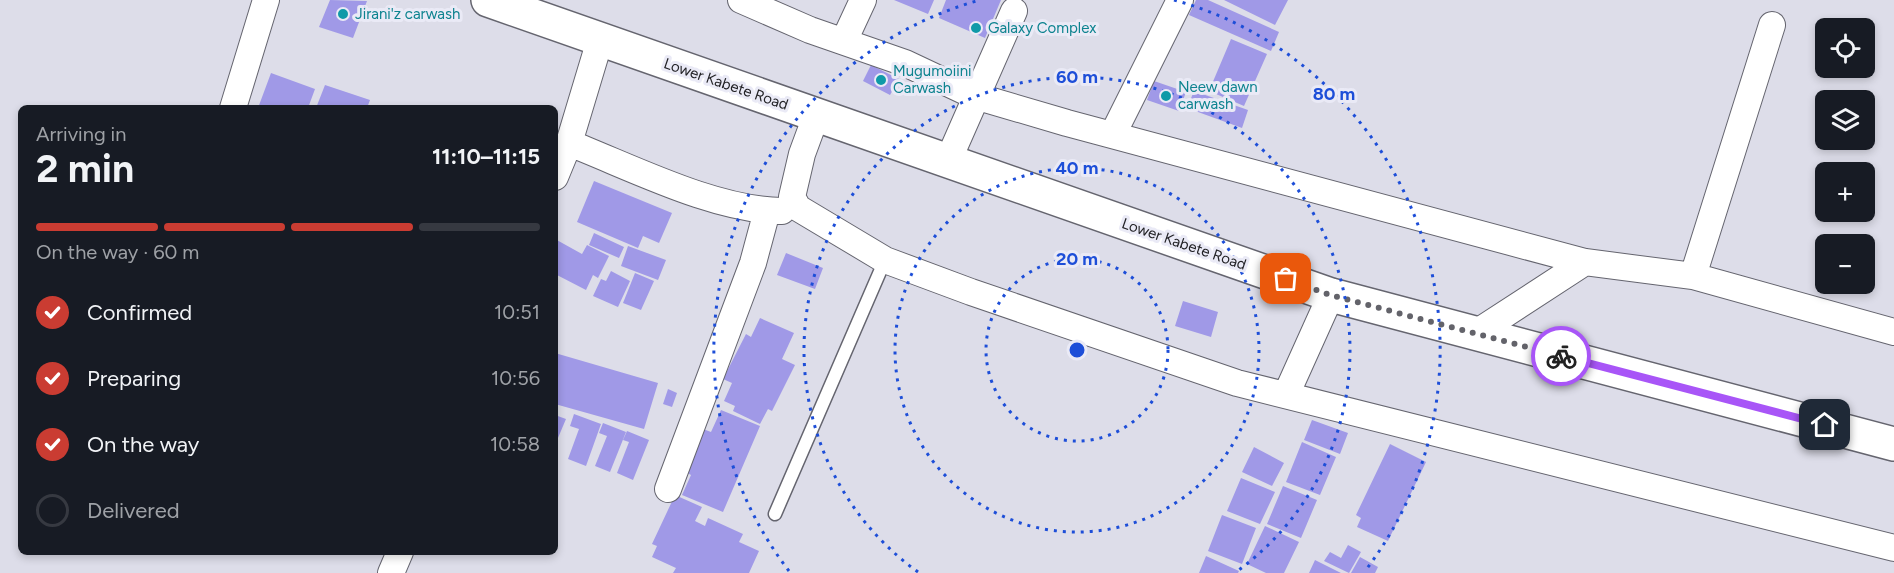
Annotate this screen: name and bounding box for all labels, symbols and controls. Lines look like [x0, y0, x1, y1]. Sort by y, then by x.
place label: Jirani'z carwash [355, 5, 460, 23]
marker: Jirani'z carwash [336, 7, 350, 21]
map controls [1815, 18, 1875, 294]
button: locate [1815, 18, 1875, 78]
place label: Galaxy Complex [988, 19, 1096, 37]
marker: Galaxy Complex [969, 21, 983, 35]
street label: Lower Kabete Road [661, 54, 791, 114]
place label: Mugumoiini Carwash [893, 62, 972, 97]
text: 60 m [1056, 66, 1098, 88]
marker: Mugumoiini Carwash [874, 73, 888, 87]
place label: Neew dawn carwash [1178, 78, 1258, 113]
text: 80 m [1313, 83, 1355, 105]
marker: Neew dawn carwash [1159, 89, 1173, 103]
button: layers [1815, 90, 1875, 150]
text: Arriving in [36, 122, 126, 146]
text: 11:10–11:15 [432, 143, 540, 170]
text: 2 min [36, 145, 134, 192]
text: 40 m [1055, 157, 1099, 179]
button: + [1815, 162, 1875, 222]
street label: Lower Kabete Road [1119, 214, 1249, 274]
button: − [1815, 234, 1875, 294]
text: On the way · 60 m [36, 240, 199, 264]
text: 20 m [1056, 248, 1098, 270]
pin [1260, 253, 1311, 304]
icon: bag [1269, 262, 1302, 295]
icon: check [36, 296, 69, 329]
text: Confirmed [87, 299, 192, 326]
text: 10:51 [494, 300, 540, 324]
courier [1531, 326, 1591, 386]
centre of rings [1067, 340, 1087, 360]
icon: bike [1545, 340, 1578, 373]
icon: check [36, 362, 69, 395]
text: Preparing [87, 365, 181, 392]
text: 10:56 [491, 366, 540, 390]
pin [1799, 399, 1850, 450]
icon: home [1808, 408, 1841, 441]
icon: check [36, 428, 69, 461]
text: On the way [87, 431, 199, 458]
text: 10:58 [490, 432, 540, 456]
text: Delivered [87, 497, 180, 524]

